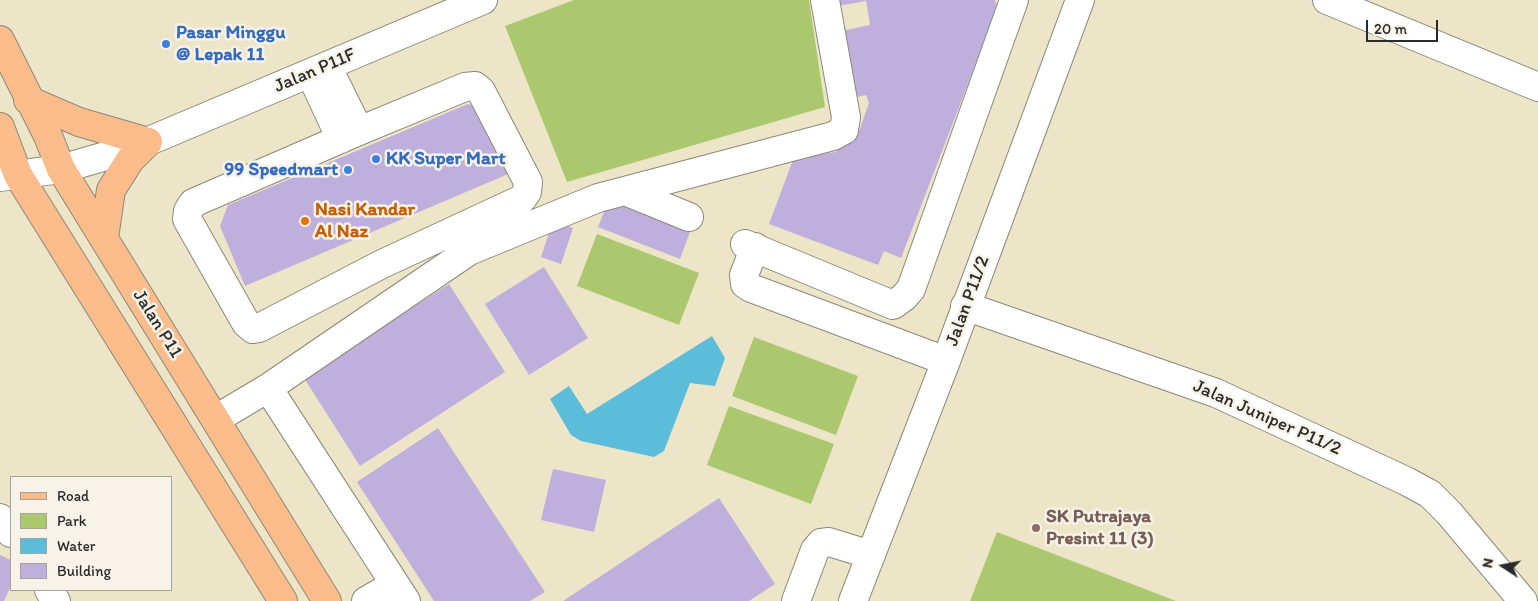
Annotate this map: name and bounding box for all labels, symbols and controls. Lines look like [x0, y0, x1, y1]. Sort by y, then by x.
scale bar [1368, 10, 1440, 42]
text: 20 m [1374, 20, 1407, 38]
place label: Pasar Minggu @ Lepak 11 [176, 22, 286, 66]
marker: Pasar Minggu @ Lepak 11 [160, 38, 172, 50]
street label: Jalan P11F [271, 44, 359, 98]
place label: KK Super Mart [386, 148, 505, 170]
marker: KK Super Mart [370, 153, 382, 165]
place label: 99 Speedmart [224, 159, 338, 181]
marker: 99 Speedmart [342, 164, 354, 176]
place label: Nasi Kandar Al Naz [315, 199, 415, 243]
marker: Nasi Kandar Al Naz [299, 215, 311, 227]
street label: Jalan P11/2 [941, 253, 995, 349]
street label: Jalan P11 [127, 286, 187, 362]
street label: Jalan Juniper P11/2 [1189, 375, 1345, 461]
legend [10, 476, 172, 591]
text: Road [57, 487, 89, 505]
place label: SK Putrajaya Presint 11 (3) [1046, 506, 1154, 550]
text: Park [57, 512, 87, 530]
marker: SK Putrajaya Presint 11 (3) [1030, 522, 1042, 534]
text: Water [57, 537, 95, 555]
north arrow [1478, 541, 1528, 591]
text: N [1479, 557, 1497, 569]
text: Building [57, 562, 111, 580]

